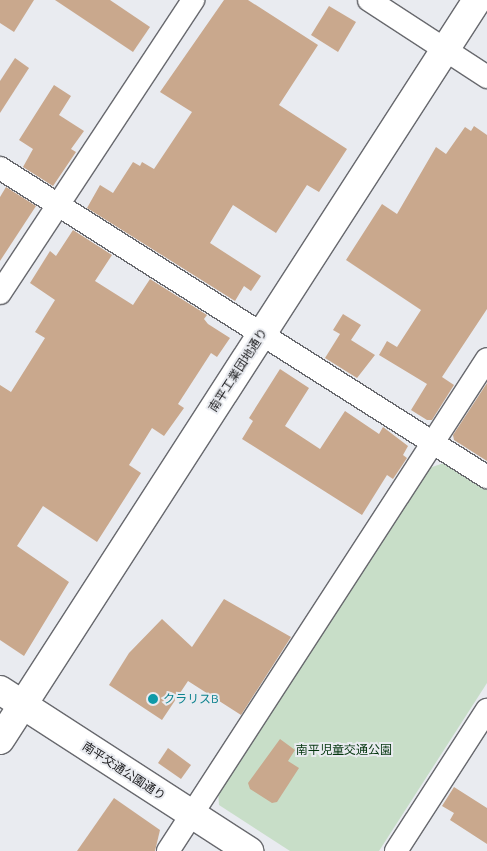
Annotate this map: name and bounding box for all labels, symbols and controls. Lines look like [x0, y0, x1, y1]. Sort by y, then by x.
street label: 南平工業団地通り [206, 326, 270, 414]
place label: クラリスB [163, 692, 219, 706]
marker: クラリスB [147, 693, 159, 705]
street label: 南平交通公園通り [80, 739, 168, 803]
park label: 南平児童交通公園 [296, 743, 392, 757]

